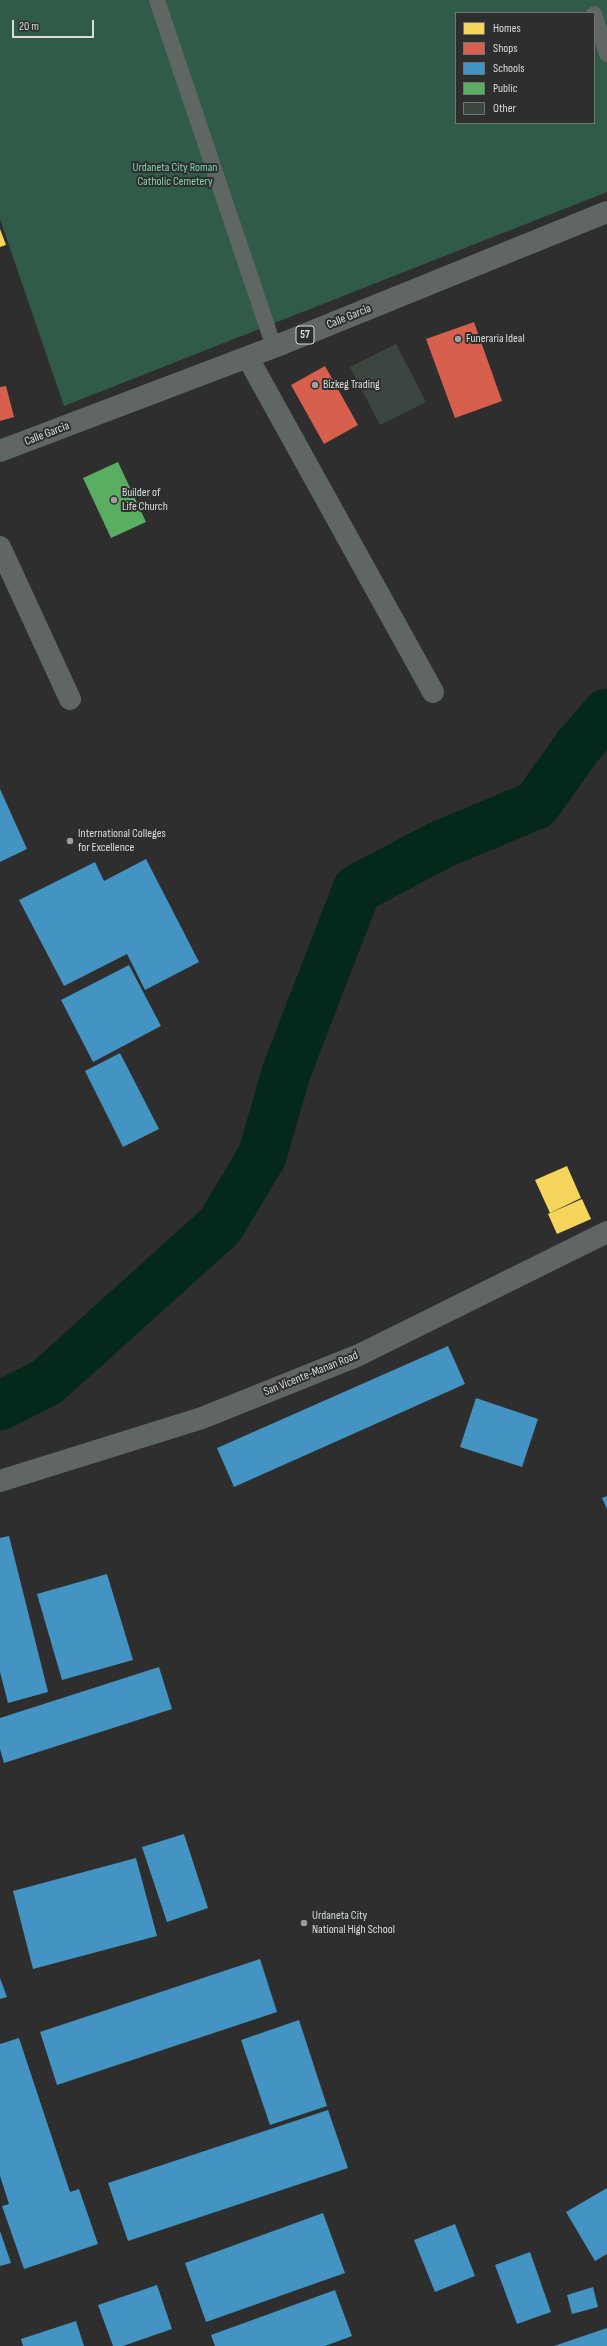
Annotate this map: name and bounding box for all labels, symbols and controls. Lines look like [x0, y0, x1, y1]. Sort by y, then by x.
scale bar [14, 12, 96, 38]
legend [455, 12, 595, 124]
text: 20 m [19, 19, 39, 34]
text: Homes [493, 21, 521, 36]
text: Shops [493, 41, 518, 56]
text: Schools [493, 61, 525, 76]
text: Public [493, 81, 518, 96]
text: Other [493, 101, 516, 116]
park label: Urdaneta City Roman Catholic Cemetery [133, 161, 217, 189]
street label: Calle Garcia [325, 302, 373, 332]
road number: 57 [296, 326, 314, 344]
place label: Funeraria Ideal [466, 332, 525, 346]
marker: Funeraria Ideal [453, 334, 463, 344]
place label: Bizkeg Trading [323, 378, 380, 392]
marker: Bizkeg Trading [310, 380, 320, 390]
street label: Calle Garcia [23, 419, 71, 449]
place label: Builder of Life Church [122, 486, 168, 514]
marker: Builder of Life Church [109, 495, 119, 505]
place label: International Colleges for Excellence [78, 827, 166, 855]
marker: International Colleges for Excellence [65, 836, 75, 846]
street label: San Vicente-Manan Road [262, 1348, 360, 1400]
place label: Urdaneta City National High School [312, 1909, 395, 1937]
marker: Urdaneta City National High School [299, 1918, 309, 1928]

